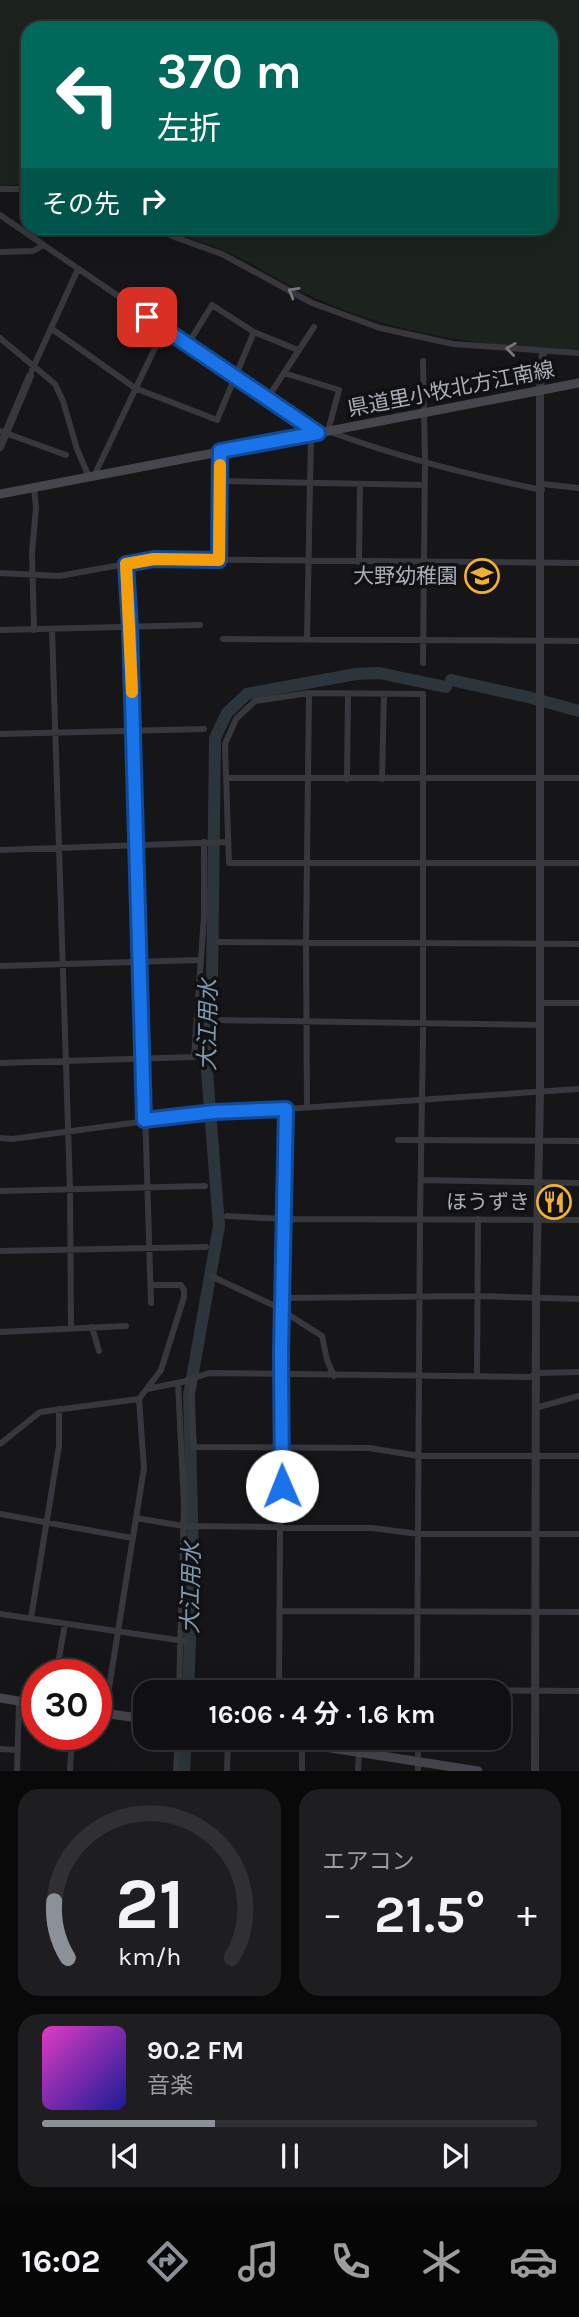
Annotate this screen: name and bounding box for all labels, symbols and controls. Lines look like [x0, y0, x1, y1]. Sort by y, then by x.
text: 370 m [157, 43, 302, 100]
icon: left [42, 49, 133, 140]
text: 左折 [157, 110, 221, 147]
icon: right [134, 182, 172, 220]
text: その先 [42, 189, 120, 220]
pin [117, 287, 177, 347]
one-way arrow [288, 287, 300, 300]
icon: arrive [128, 298, 166, 336]
one-way arrow [505, 342, 517, 357]
street label: 県道里小牧北方江南線 [346, 357, 556, 421]
school or university icon: 大野幼稚園 [463, 557, 501, 595]
place label: 大野幼稚園 [353, 564, 458, 588]
water label: 大江用水 [194, 976, 222, 1071]
restaurant icon: ほうずき [535, 1183, 573, 1221]
place label: ほうずき [446, 1190, 530, 1214]
position arrow [245, 1449, 319, 1523]
water label: 大江用水 [177, 1539, 205, 1634]
speed limit sign: 30 [21, 1659, 112, 1750]
text: 16:06 · 4 分 · 1.6 km [208, 1699, 436, 1730]
text: エアコン [323, 1848, 415, 1875]
text: 21 [114, 1862, 184, 1947]
text: 21.5° [374, 1884, 486, 1945]
text: − [323, 1892, 342, 1937]
text: + [517, 1892, 537, 1937]
text: km/h [118, 1942, 181, 1971]
text: 90.2 FM [147, 2035, 244, 2066]
text: 音楽 [147, 2072, 193, 2099]
icon: previous [106, 2137, 144, 2175]
icon: pause [271, 2137, 309, 2175]
icon: next [436, 2137, 474, 2175]
icon: directions [143, 2237, 192, 2286]
icon: music [234, 2237, 283, 2286]
icon: phone [326, 2237, 375, 2286]
icon: climate [417, 2237, 466, 2286]
icon: car [509, 2237, 558, 2286]
text: 16:02 [21, 2243, 100, 2280]

